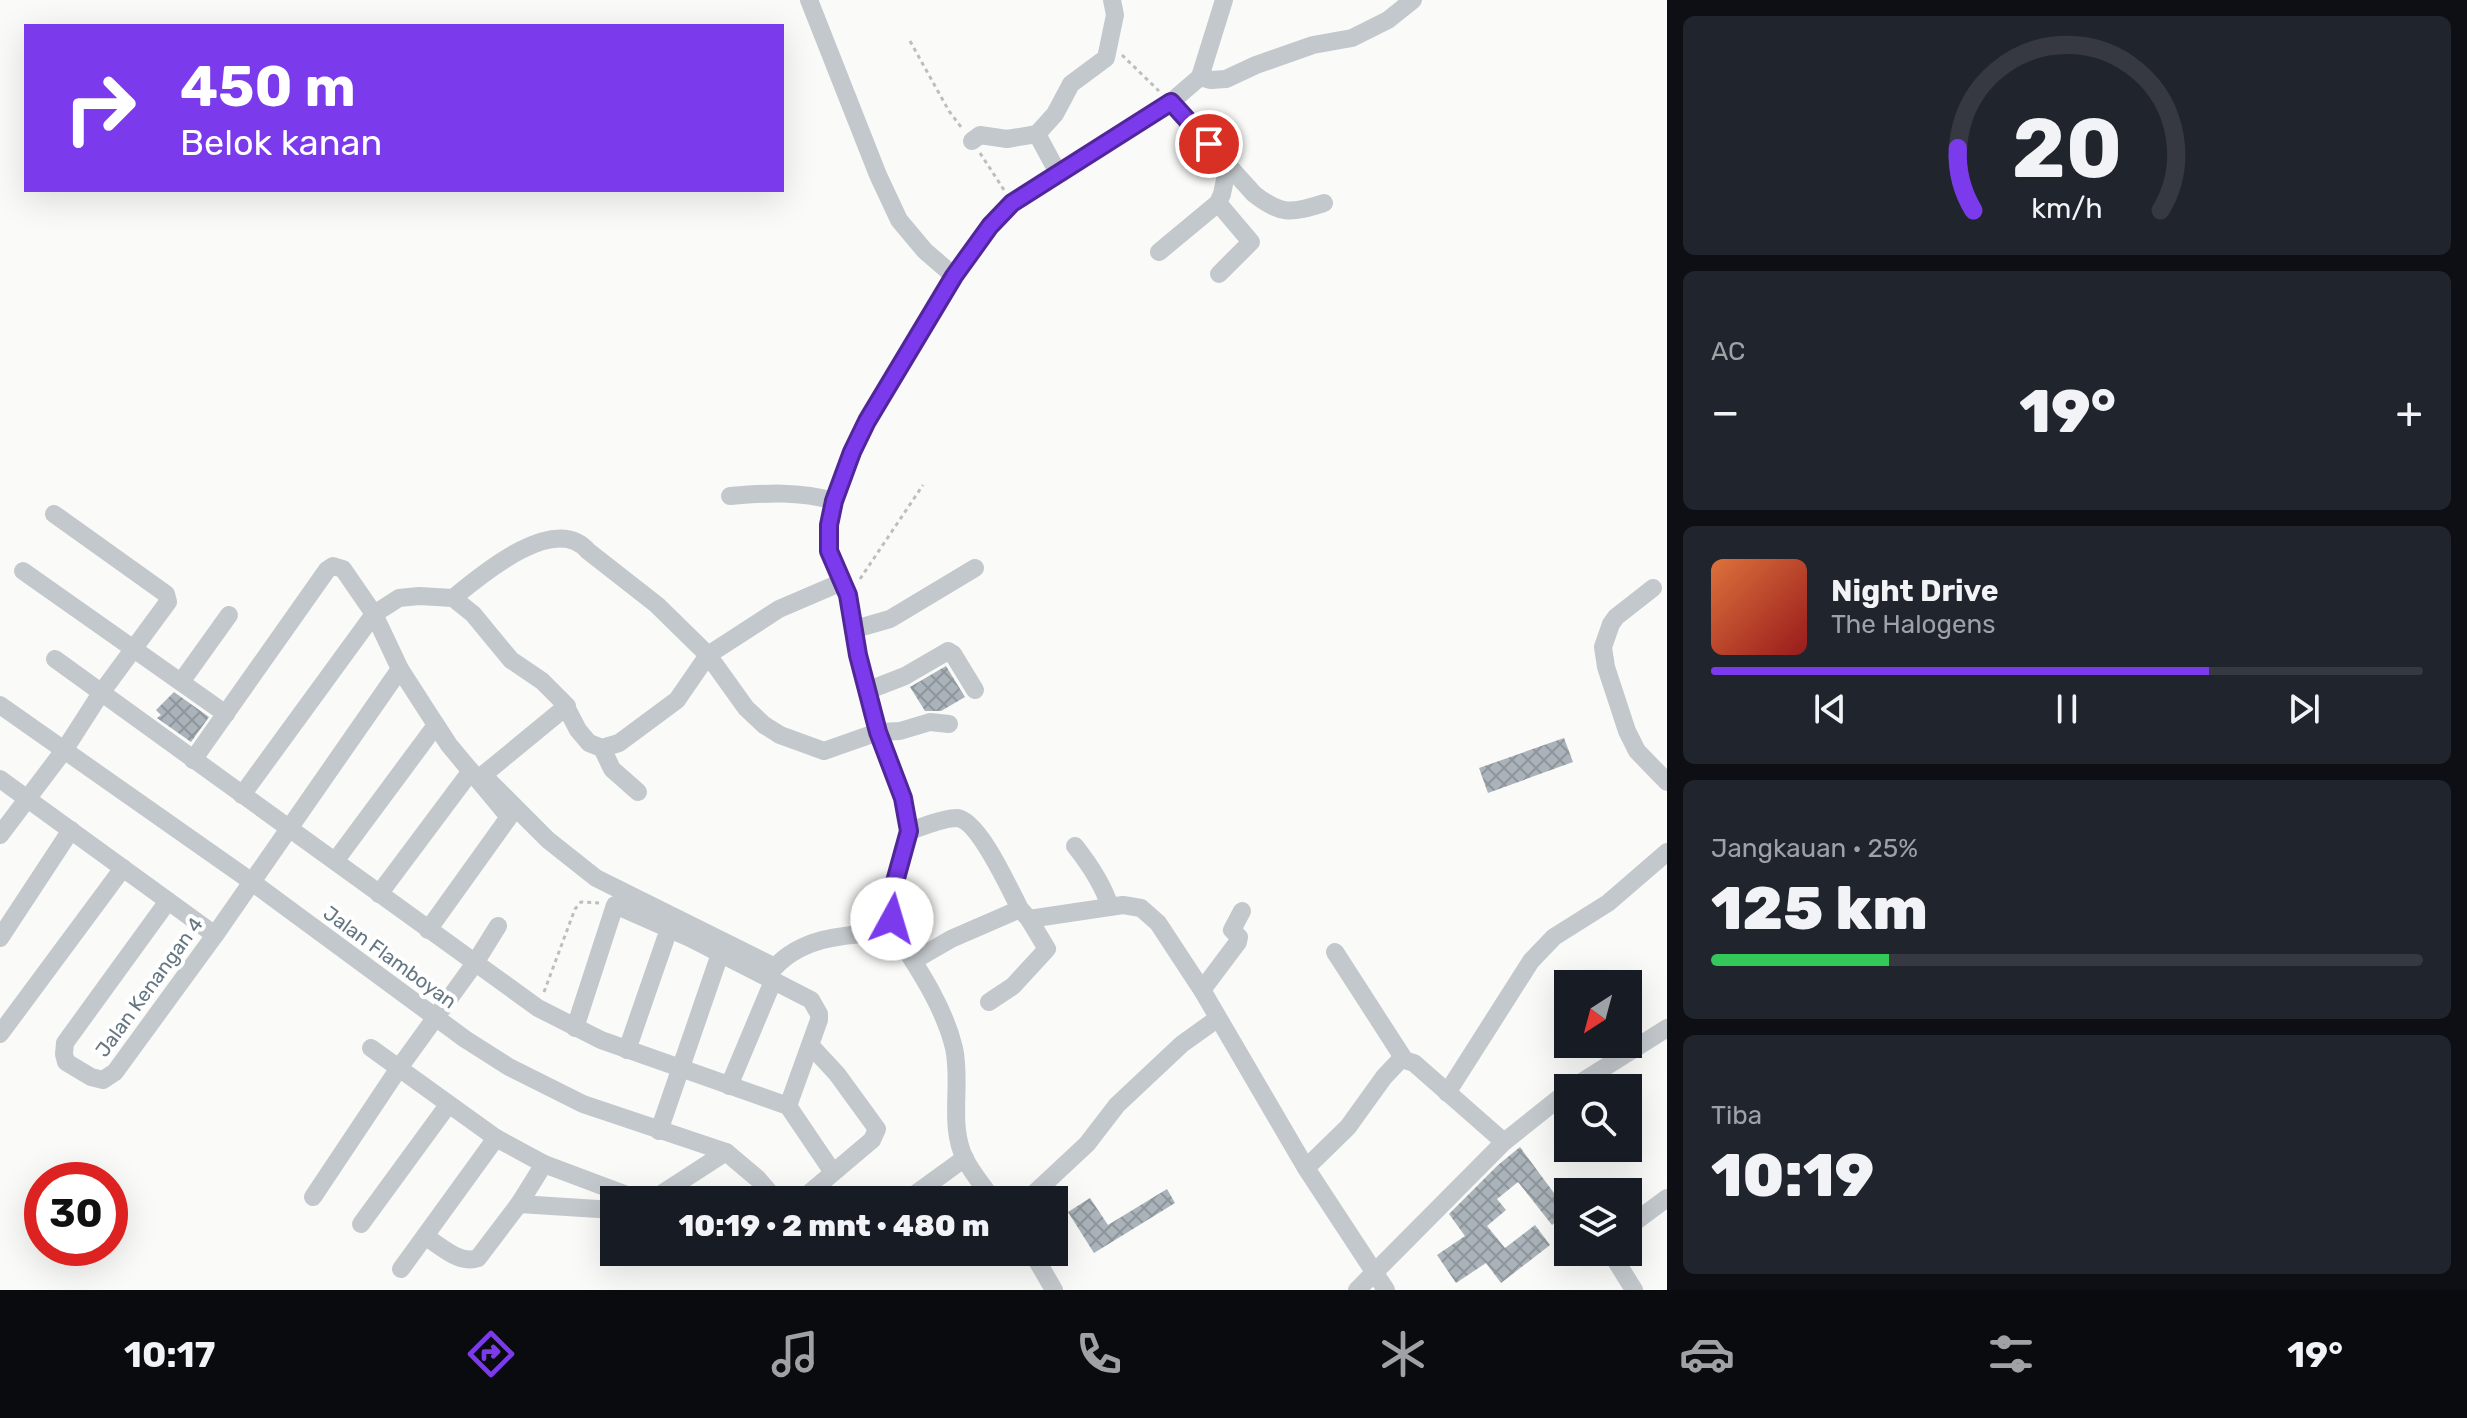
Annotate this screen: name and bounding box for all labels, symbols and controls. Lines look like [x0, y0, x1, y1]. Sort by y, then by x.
text: 450 m [180, 54, 356, 120]
icon: right [48, 56, 152, 160]
text: 20 [2012, 99, 2122, 198]
pin [1175, 110, 1243, 178]
text: Belok kanan [180, 121, 382, 164]
icon: arrive [1187, 122, 1231, 166]
text: km/h [2031, 192, 2103, 226]
text: AC [1711, 336, 1745, 367]
text: 19° [2019, 376, 2116, 447]
text: − [1711, 386, 1740, 438]
text: + [2396, 386, 2423, 438]
text: Night Drive [1831, 573, 1999, 609]
text: The Halogens [1831, 609, 1996, 640]
icon: previous [1808, 687, 1852, 731]
icon: pause [2045, 687, 2089, 731]
icon: next [2282, 687, 2326, 731]
text: Jangkauan · 25% [1711, 833, 1918, 864]
text: 125 km [1711, 873, 1928, 944]
position arrow [850, 877, 934, 961]
street label: Jalan Flamboyan [319, 901, 461, 1013]
street label: Jalan Kenangan 4 [90, 912, 208, 1062]
north arrow [1554, 970, 1642, 1058]
map controls [1554, 970, 1642, 1266]
button: search [1554, 1074, 1642, 1162]
text: Tiba [1711, 1100, 1762, 1131]
text: 10:19 [1711, 1140, 1874, 1211]
speed limit sign: 30 [24, 1162, 128, 1266]
button: layers [1554, 1178, 1642, 1266]
text: 10:19 · 2 mnt · 480 m [678, 1208, 990, 1244]
icon: directions [463, 1326, 519, 1382]
icon: music [767, 1326, 823, 1382]
icon: phone [1071, 1326, 1127, 1382]
icon: climate [1375, 1326, 1431, 1382]
icon: car [1679, 1326, 1735, 1382]
icon: filters [1983, 1326, 2039, 1382]
text: 10:17 [124, 1333, 215, 1376]
text: 19° [2287, 1333, 2343, 1376]

